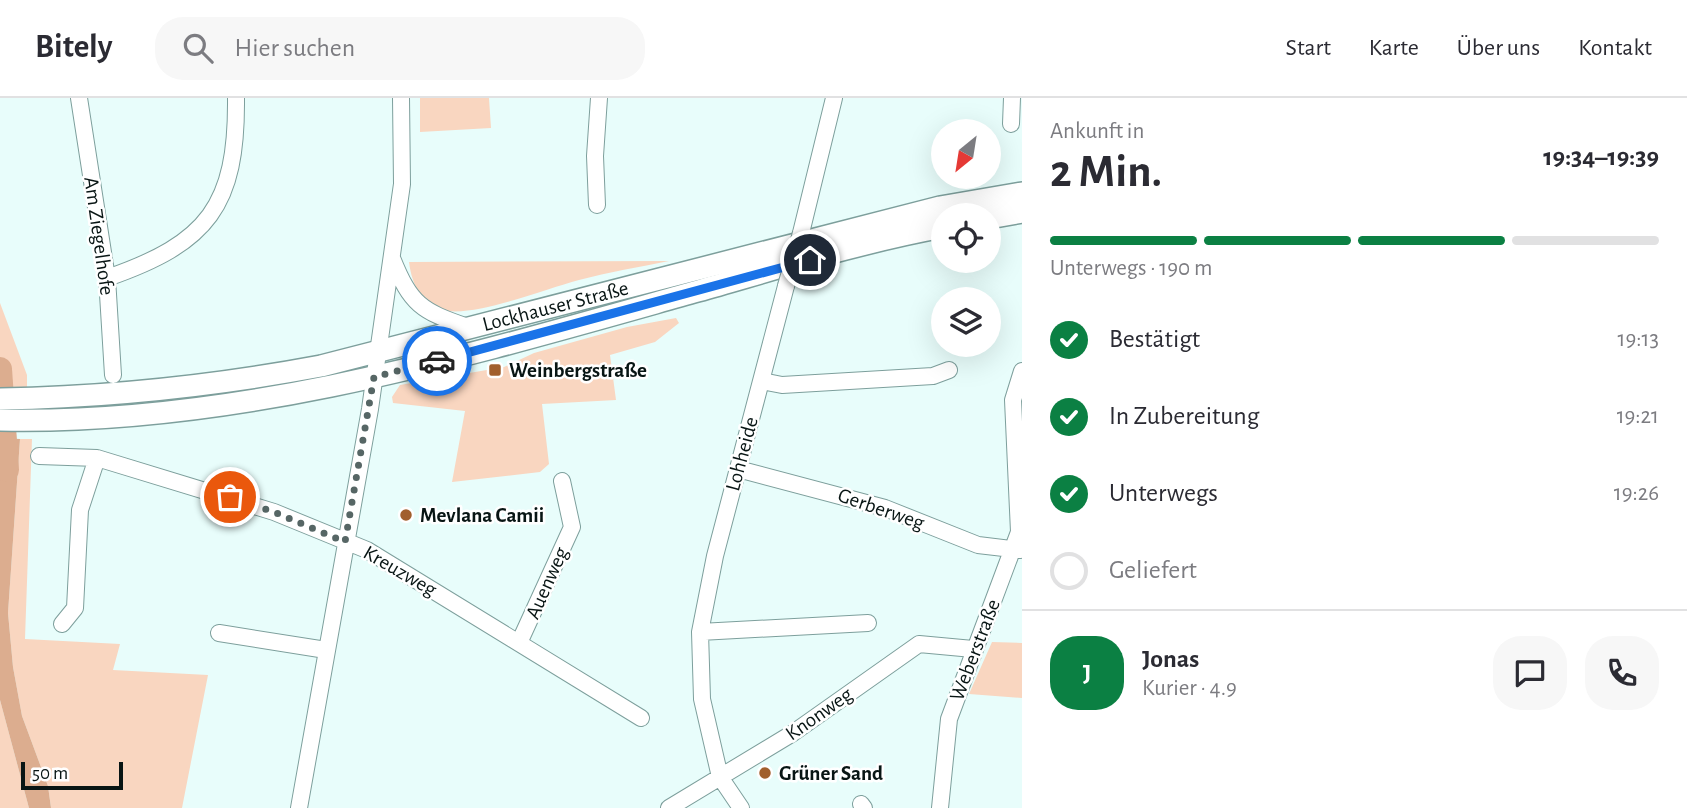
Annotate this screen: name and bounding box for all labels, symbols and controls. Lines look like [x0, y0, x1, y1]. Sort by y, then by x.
search box [155, 17, 645, 80]
icon: search [179, 29, 217, 67]
text: Bitely [35, 31, 113, 64]
text: Hier suchen [235, 35, 355, 61]
text: Start [1286, 36, 1331, 60]
text: Karte [1369, 36, 1419, 60]
text: Über uns [1457, 36, 1540, 60]
text: Kontakt [1578, 36, 1652, 60]
north arrow [931, 119, 1001, 189]
map controls [931, 119, 1001, 357]
text: Ankunft in [1050, 120, 1144, 143]
text: 19:34–19:39 [1543, 144, 1659, 170]
text: 2 Min. [1050, 149, 1162, 195]
street label: Am Ziegelhofe [80, 175, 118, 297]
button: locate [931, 203, 1001, 273]
pin [780, 230, 840, 290]
icon: home [791, 241, 829, 279]
text: Unterwegs · 190 m [1050, 257, 1212, 280]
street label: Lockhauser Straße [480, 277, 630, 335]
button: layers [931, 287, 1001, 357]
icon: check [1050, 321, 1088, 359]
courier [402, 326, 472, 396]
text: Bestätigt [1109, 326, 1200, 352]
text: 19:13 [1618, 328, 1659, 351]
icon: car [418, 342, 456, 380]
place label: Weinbergstraße [509, 360, 647, 381]
marker: Weinbergstraße [487, 362, 503, 378]
icon: check [1050, 398, 1088, 436]
text: In Zubereitung [1109, 403, 1259, 429]
text: 19:21 [1617, 405, 1659, 428]
street label: Lohheide [722, 415, 762, 493]
pin [200, 467, 260, 527]
icon: check [1050, 475, 1088, 513]
icon: bag [211, 478, 249, 516]
text: Unterwegs [1109, 480, 1218, 506]
text: 19:26 [1614, 482, 1659, 505]
street label: Gerberweg [835, 484, 928, 534]
place label: Mevlana Camii [420, 505, 544, 526]
marker: Mevlana Camii [398, 507, 414, 523]
street label: Kreuzweg [360, 542, 441, 601]
street label: Auenweg [522, 543, 572, 622]
text: Geliefert [1109, 557, 1197, 583]
street label: Weberstraße [946, 596, 1004, 704]
button: chat [1493, 636, 1567, 710]
button: phone [1585, 636, 1659, 710]
text: Jonas [1142, 646, 1199, 672]
text: J [1083, 660, 1091, 686]
text: Kurier · 4.9 [1142, 677, 1237, 700]
street label: Knonweg [782, 683, 857, 744]
scale bar [21, 759, 122, 791]
place label: Grüner Sand [779, 763, 883, 784]
text: 50 m [32, 764, 68, 783]
marker: Grüner Sand [757, 765, 773, 781]

